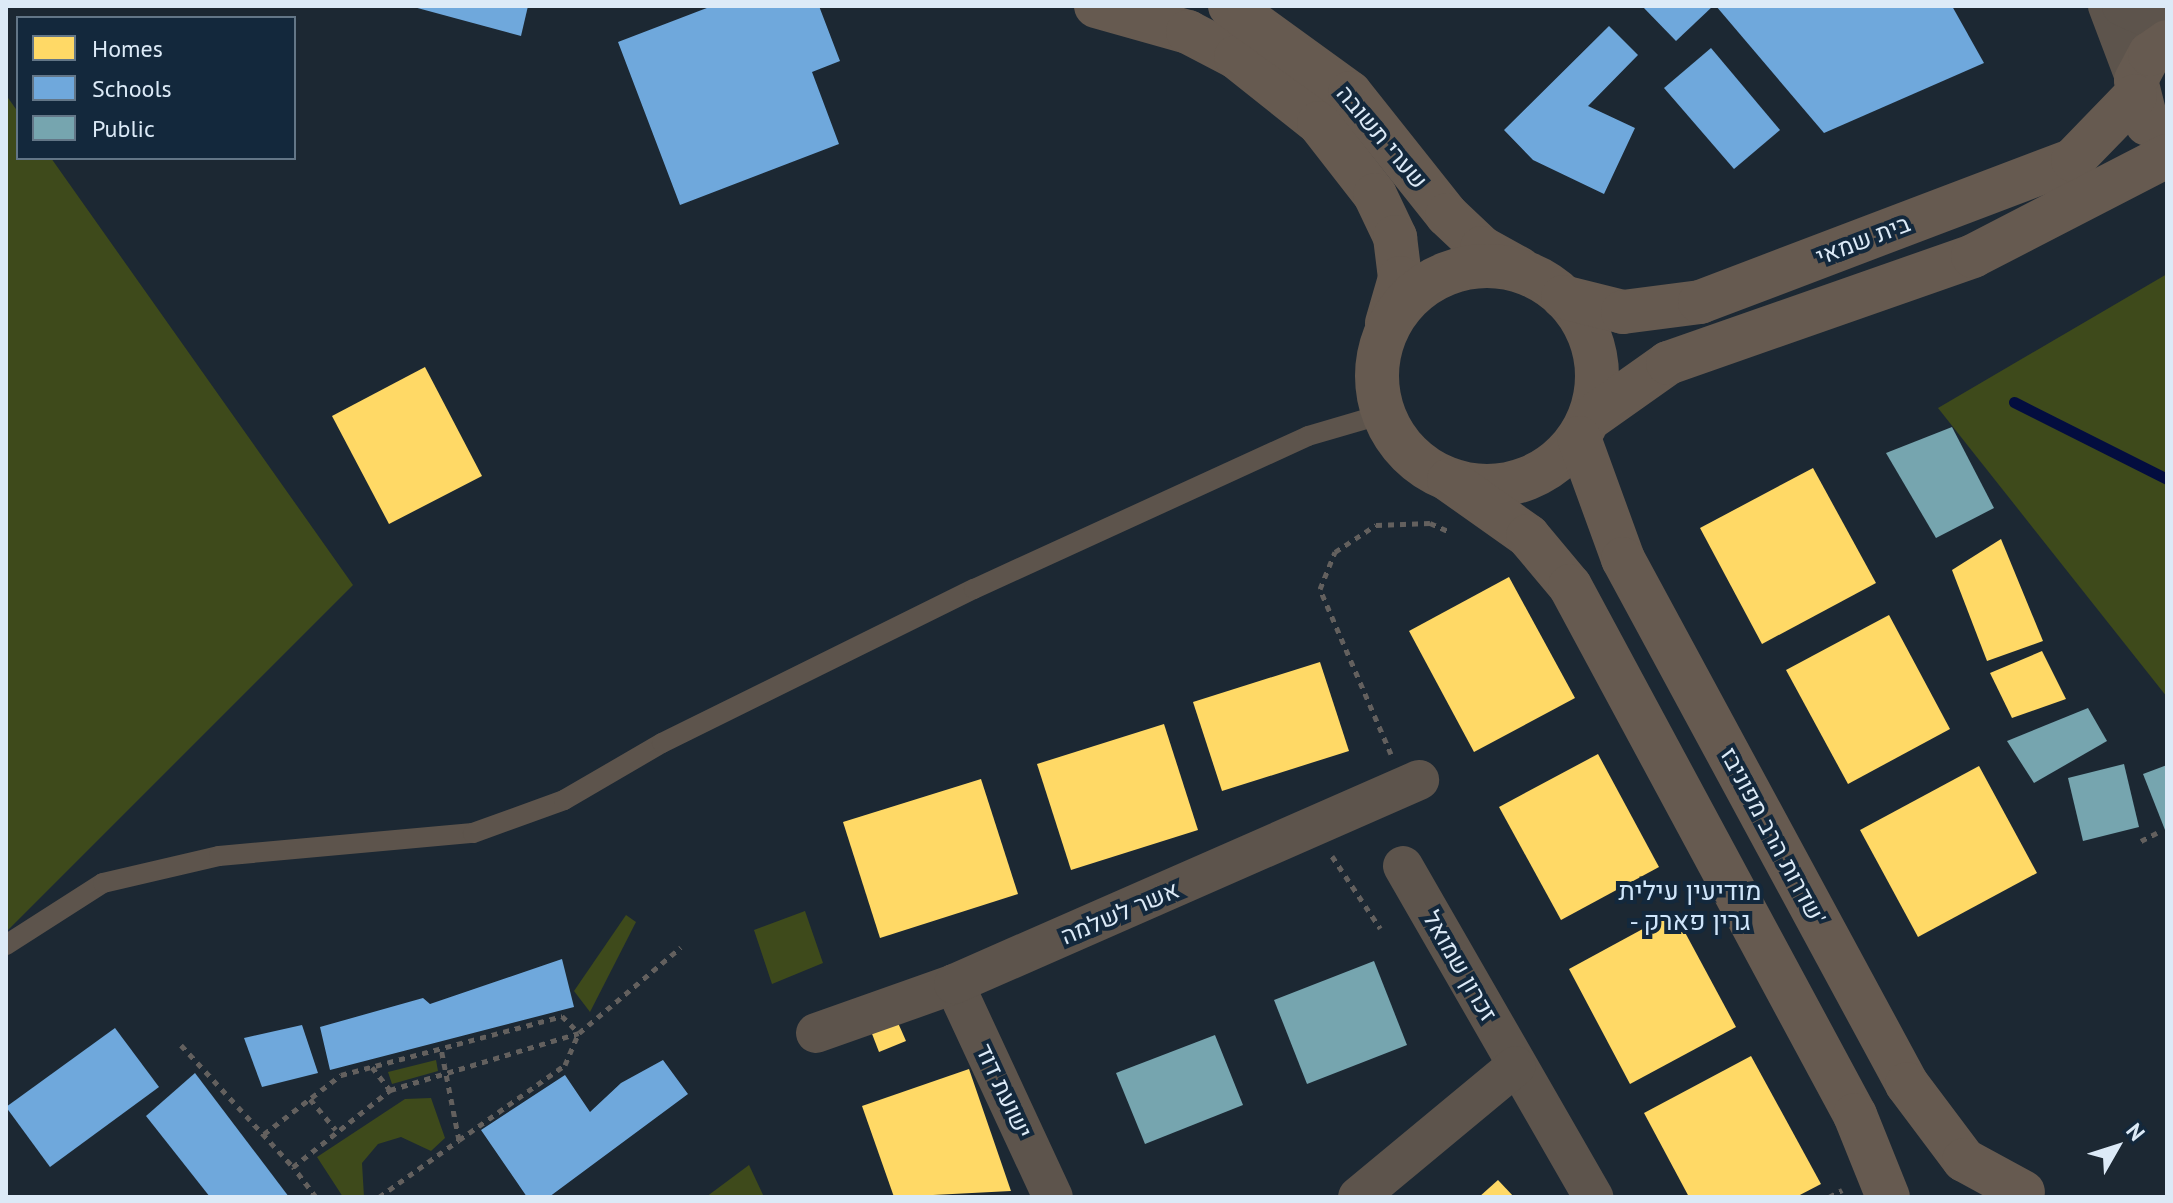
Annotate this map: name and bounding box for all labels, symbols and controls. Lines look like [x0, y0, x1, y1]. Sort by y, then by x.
legend [16, 16, 296, 160]
text: Homes [92, 33, 163, 64]
text: Schools [92, 73, 172, 104]
street label: שערי תשובה [1330, 79, 1434, 195]
text: Public [92, 113, 155, 144]
street label: בית שמאי [1812, 209, 1914, 271]
street label: שדרות הרב מפוניבז' [1714, 743, 1832, 929]
street label: אשר לשלמה [1057, 875, 1183, 951]
district label: מודיעין עילית - גרין פארק [1618, 875, 1762, 936]
street label: זכרון שמואל [1417, 906, 1503, 1026]
street label: ישועת דוד [970, 1039, 1038, 1143]
north arrow [2077, 1107, 2157, 1187]
text: N [2120, 1117, 2151, 1146]

